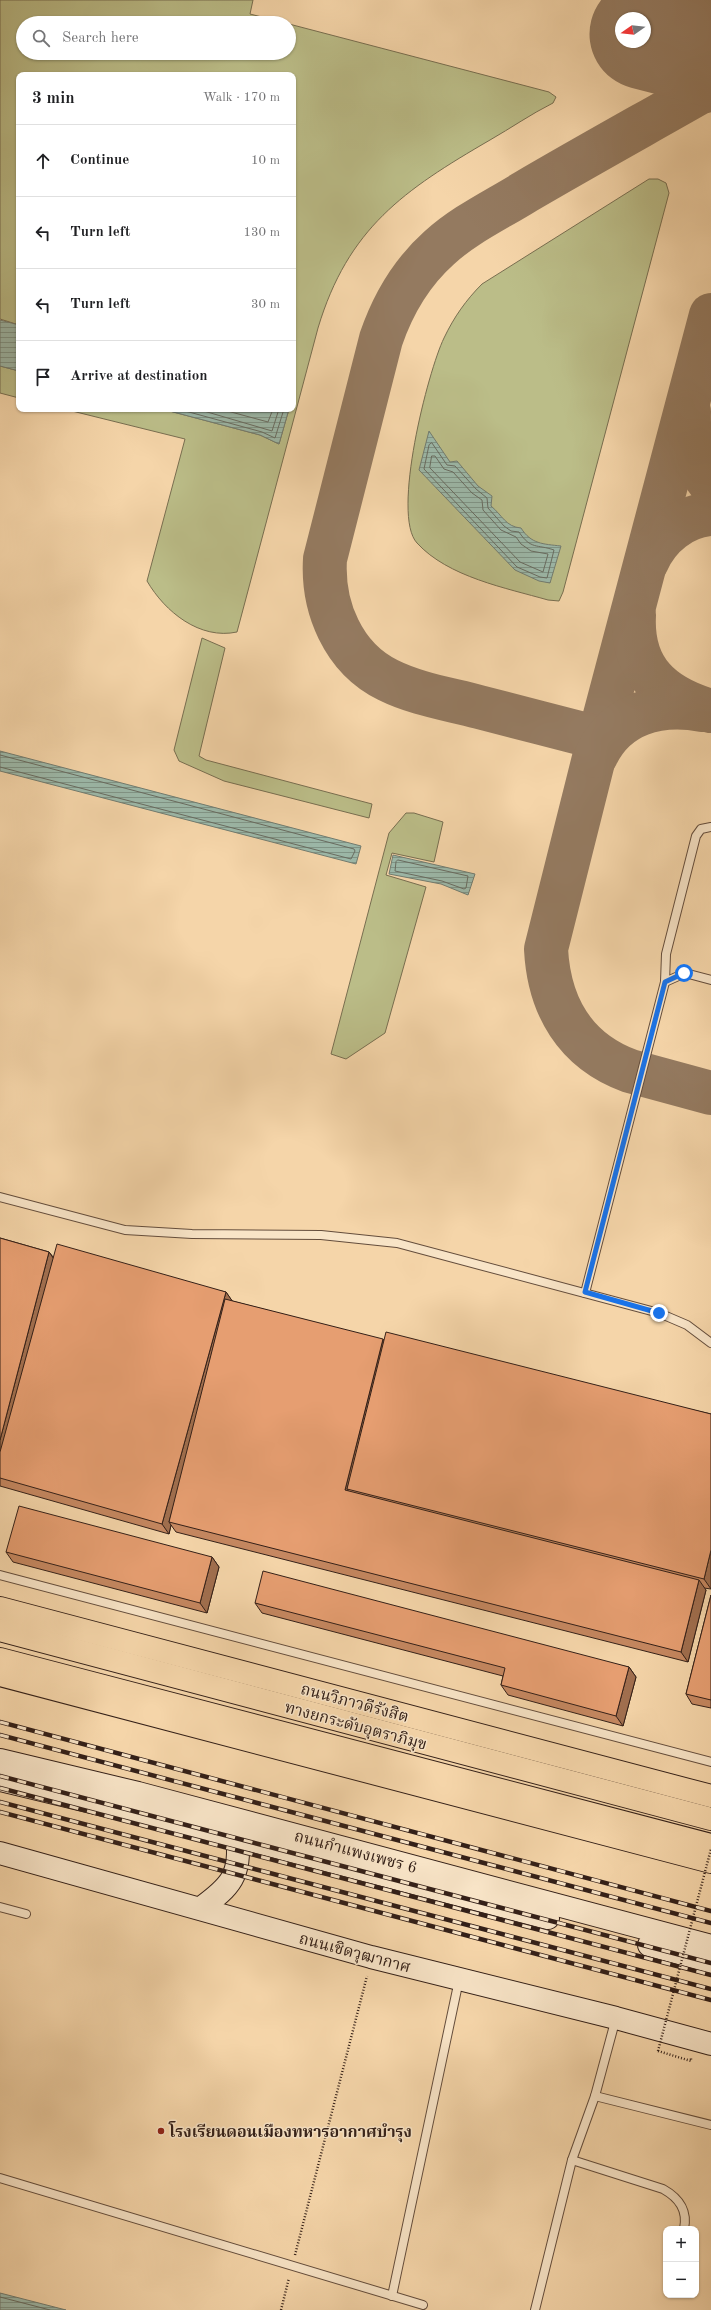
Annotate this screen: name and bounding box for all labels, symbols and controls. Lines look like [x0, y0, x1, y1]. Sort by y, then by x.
north arrow [615, 12, 651, 48]
search box [16, 16, 296, 60]
icon: search [30, 27, 52, 49]
text: Search here [62, 31, 139, 46]
text: 3 min [32, 90, 75, 107]
text: Walk · 170 m [203, 91, 280, 104]
icon: ahead [32, 150, 54, 172]
text: Continue [70, 153, 129, 168]
text: 10 m [251, 154, 280, 167]
icon: left [32, 222, 54, 244]
text: Turn left [70, 225, 130, 240]
text: 130 m [243, 226, 280, 239]
icon: left [32, 294, 54, 316]
text: Turn left [70, 297, 130, 312]
text: 30 m [251, 298, 280, 311]
icon: arrive [32, 366, 54, 388]
text: Arrive at destination [70, 369, 208, 384]
route start [675, 964, 693, 982]
route end [650, 1304, 668, 1322]
street label: ถนนวิภาวดีรังสิต [299, 1680, 411, 1726]
street label: ทางยกระดับอุตราภิมุข [282, 1699, 429, 1756]
street label: ถนนกำแพงเพชร 6 [292, 1827, 419, 1877]
street label: ถนนเชิดวุฒากาศ [297, 1930, 412, 1978]
place label: โรงเรียนดอนเมืองทหารอากาศบำรุง [168, 2121, 412, 2143]
marker: โรงเรียนดอนเมืองทหารอากาศบำรุง [156, 2126, 166, 2136]
map controls [663, 2226, 699, 2298]
button: + [663, 2226, 699, 2262]
button: − [663, 2262, 699, 2298]

